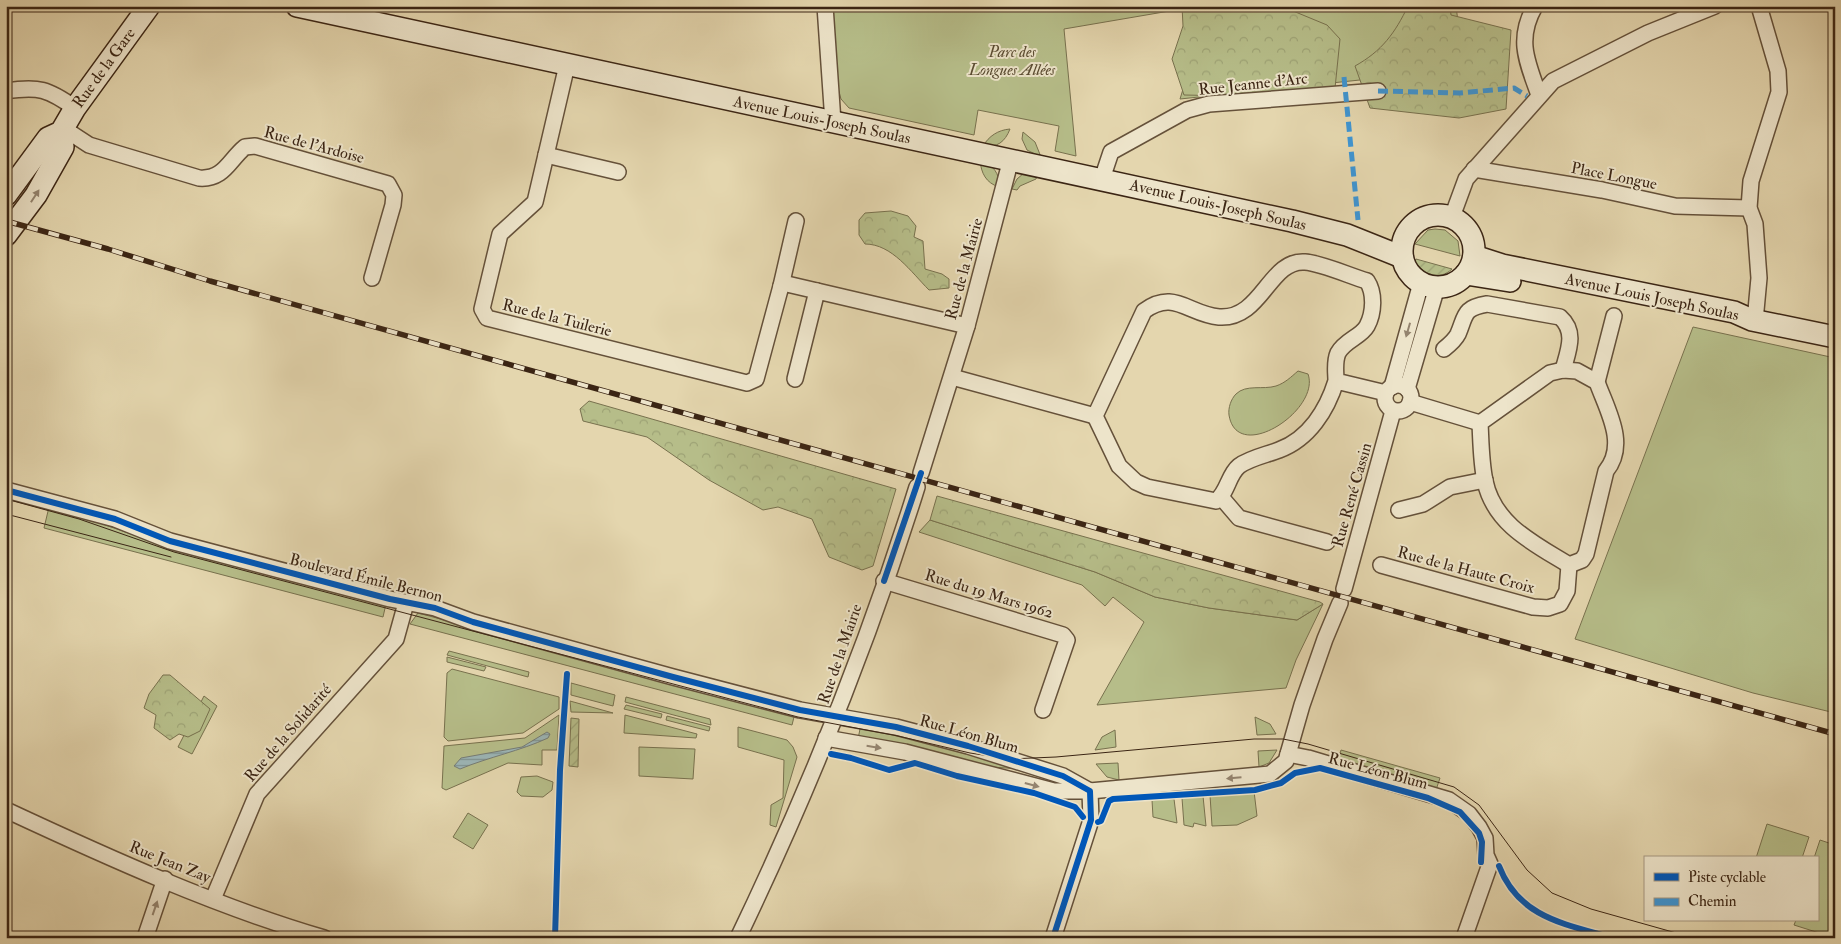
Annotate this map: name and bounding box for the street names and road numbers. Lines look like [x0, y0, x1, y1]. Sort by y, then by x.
street label: Rue de la Gare [68, 24, 140, 112]
street label: Rue Jeanne d'Arc [1197, 68, 1309, 101]
street label: Avenue Louis-Joseph Soulas [730, 91, 912, 150]
street label: Rue de l'Ardoise [262, 122, 367, 168]
street label: Place Longue [1569, 158, 1659, 194]
street label: Avenue Louis-Joseph Soulas [1127, 175, 1308, 236]
street label: Rue de la Mairie [941, 216, 987, 322]
street label: Avenue Louis Joseph Soulas [1562, 269, 1741, 326]
street label: Rue de la Tuilerie [500, 295, 614, 341]
street label: Rue René Cassin [1328, 441, 1376, 549]
street label: Rue de la Haute Croix [1395, 542, 1537, 598]
street label: Boulevard Émile Bernon [287, 548, 445, 607]
street label: Rue du 19 Mars 1962 [922, 565, 1056, 623]
street label: Rue de la Mairie [814, 601, 867, 707]
street label: Rue de la Solidarité [240, 680, 336, 786]
street label: Rue Léon Blum [917, 710, 1022, 758]
street label: Rue Léon Blum [1326, 748, 1431, 794]
street label: Rue Jean Zay [126, 837, 215, 889]

